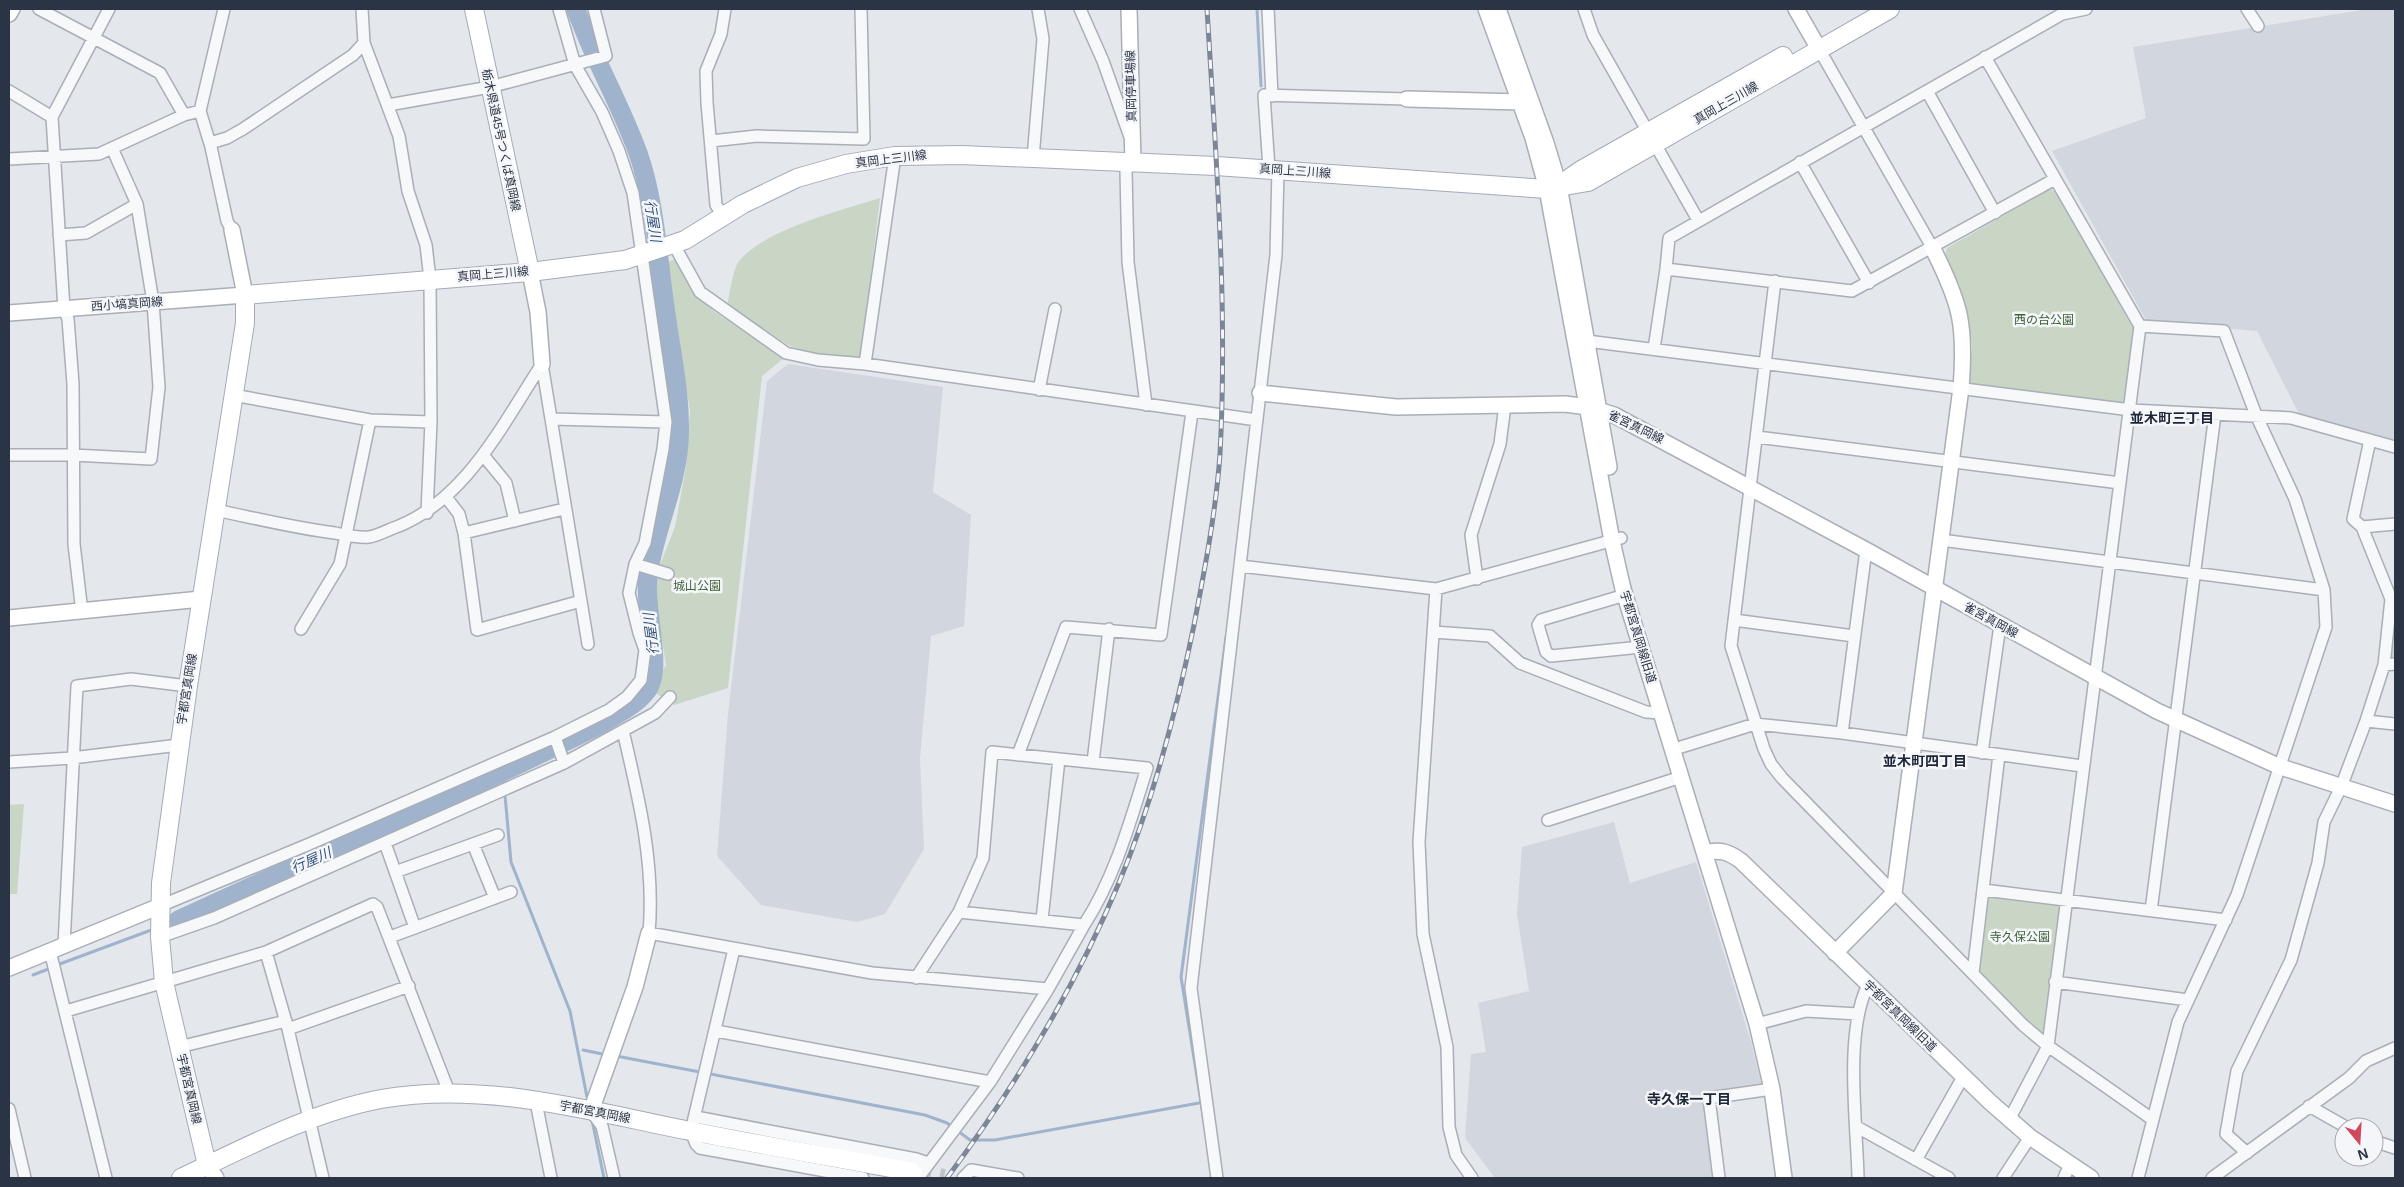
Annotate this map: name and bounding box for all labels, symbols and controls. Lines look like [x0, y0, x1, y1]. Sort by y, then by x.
street label: 真岡停車場線 [1123, 50, 1139, 122]
street label: 栃木県道45号つくば真岡線 [479, 67, 523, 213]
street label: 真岡上三川線 [1691, 79, 1761, 127]
street label: 真岡上三川線 [854, 148, 928, 170]
street label: 真岡上三川線 [1259, 162, 1331, 180]
water label: 行屋川 [642, 199, 664, 245]
street label: 真岡上三川線 [457, 264, 529, 284]
street label: 西小塙真岡線 [91, 295, 163, 313]
park label: 西の台公園 [2014, 313, 2074, 327]
street label: 雀宮真岡線 [1606, 408, 1666, 446]
district label: 並木町三丁目 [2130, 410, 2214, 426]
park label: 城山公園 [673, 579, 721, 593]
street label: 宇都宮真岡線旧道 [1617, 589, 1659, 685]
street label: 雀宮真岡線 [1961, 599, 2021, 641]
water label: 行屋川 [640, 610, 661, 656]
street label: 宇都宮真岡線 [174, 652, 200, 726]
district label: 並木町四丁目 [1883, 753, 1967, 769]
water label: 行屋川 [289, 843, 335, 876]
park label: 寺久保公園 [1990, 930, 2050, 944]
street label: 宇都宮真岡線旧道 [1861, 978, 1939, 1054]
street label: 宇都宮真岡線 [174, 1052, 204, 1126]
district label: 寺久保一丁目 [1647, 1091, 1731, 1107]
street label: 宇都宮真岡線 [558, 1098, 632, 1126]
north arrow [2334, 1117, 2384, 1167]
text: N [2356, 1145, 2370, 1164]

